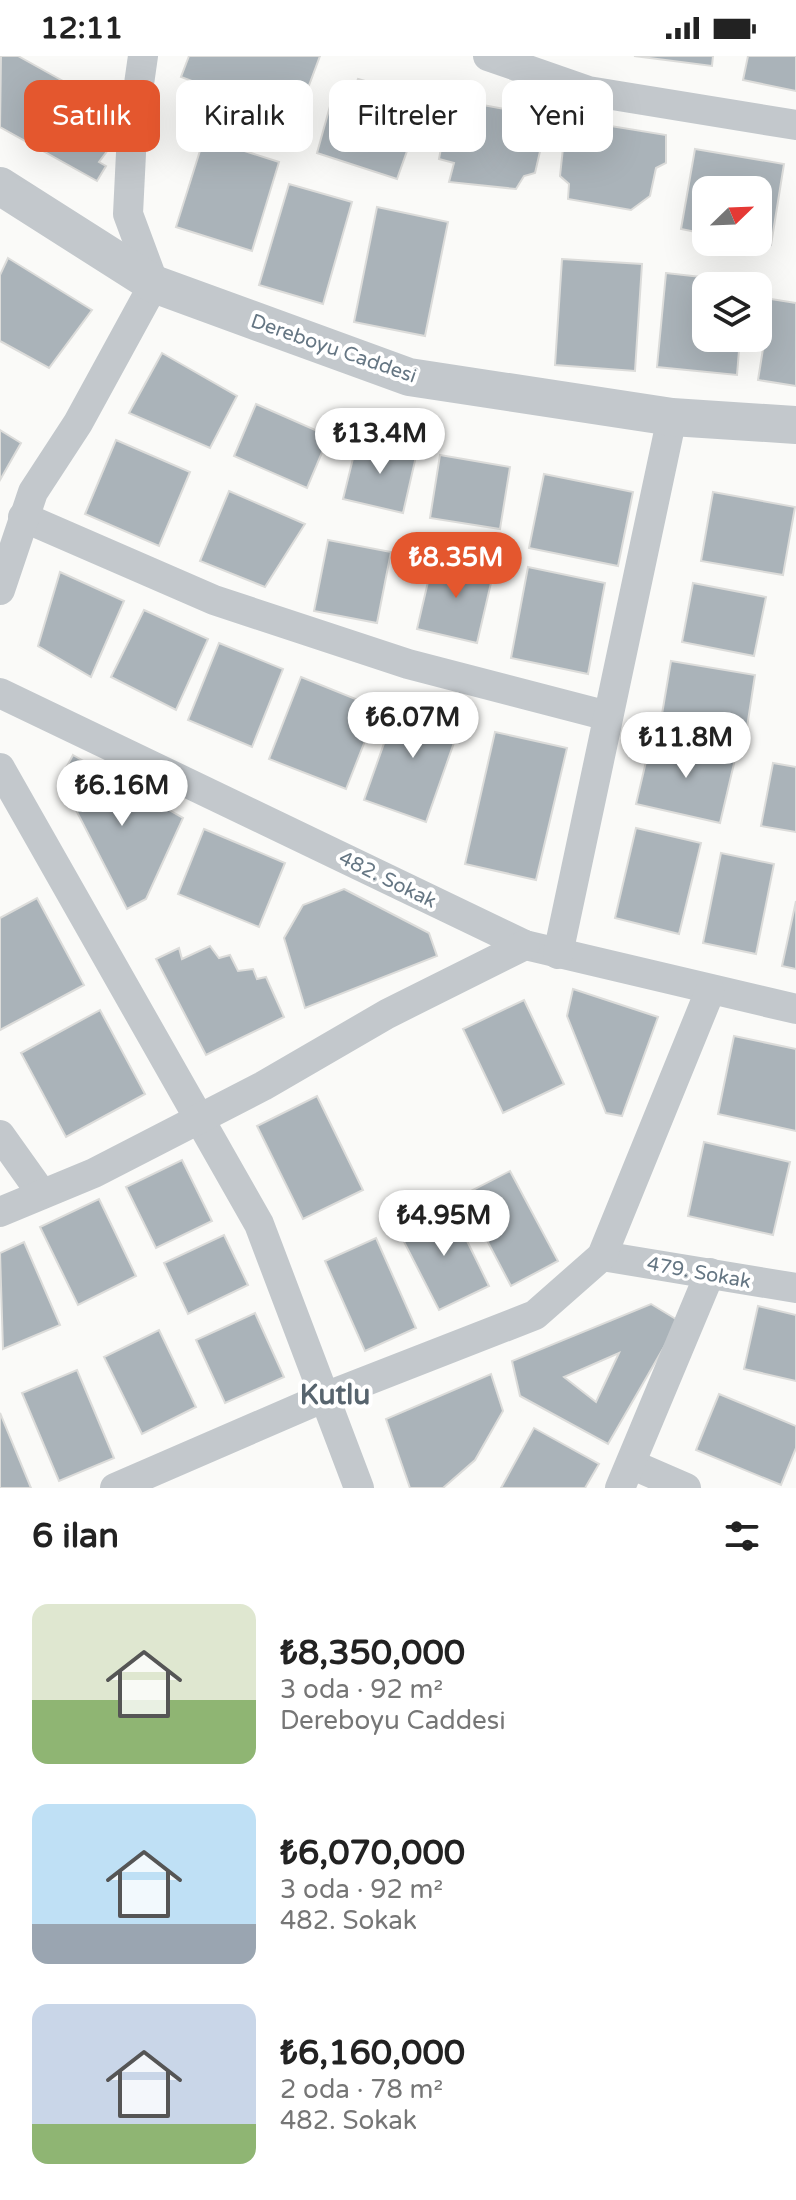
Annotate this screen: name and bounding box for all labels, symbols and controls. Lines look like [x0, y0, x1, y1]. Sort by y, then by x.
text: 12:11 [40, 10, 123, 47]
chip: Satılık [24, 80, 160, 152]
chip: Kiralık [176, 80, 313, 152]
chip: Filtreler [329, 80, 486, 152]
chip: Yeni [502, 80, 613, 152]
north arrow [692, 176, 772, 256]
map controls [692, 176, 772, 352]
button: layers [692, 272, 772, 352]
street label: Dereboyu Caddesi [248, 309, 420, 389]
pin: ₺13.4M [315, 408, 445, 476]
text: ₺13.4M [333, 418, 427, 449]
pin: ₺8.35M [391, 532, 521, 600]
text: ₺8.35M [409, 542, 503, 573]
pin: ₺6.07M [348, 692, 478, 760]
text: ₺6.07M [366, 702, 460, 733]
pin: ₺11.8M [621, 712, 751, 780]
text: ₺11.8M [639, 722, 733, 753]
pin: ₺6.16M [57, 760, 187, 828]
text: ₺6.16M [75, 770, 169, 801]
street label: 482. Sokak [335, 846, 440, 914]
pin: ₺4.95M [379, 1190, 509, 1258]
text: ₺4.95M [397, 1200, 491, 1231]
street label: 479. Sokak [645, 1252, 753, 1294]
district label: Kutlu [300, 1378, 370, 1412]
icon: filters [720, 1514, 764, 1558]
text: 6 ilan [32, 1516, 119, 1557]
text: ₺8,350,000 [280, 1633, 465, 1674]
icon: home [96, 1636, 192, 1732]
text: 3 oda · 92 m² [280, 1674, 443, 1705]
text: Dereboyu Caddesi [280, 1705, 506, 1736]
text: ₺6,070,000 [280, 1833, 465, 1874]
icon: home [96, 1836, 192, 1932]
text: 3 oda · 92 m² [280, 1874, 443, 1905]
text: 482. Sokak [280, 1905, 417, 1936]
text: ₺6,160,000 [280, 2033, 465, 2074]
icon: home [96, 2036, 192, 2132]
text: 2 oda · 78 m² [280, 2074, 443, 2105]
text: 482. Sokak [280, 2105, 417, 2136]

